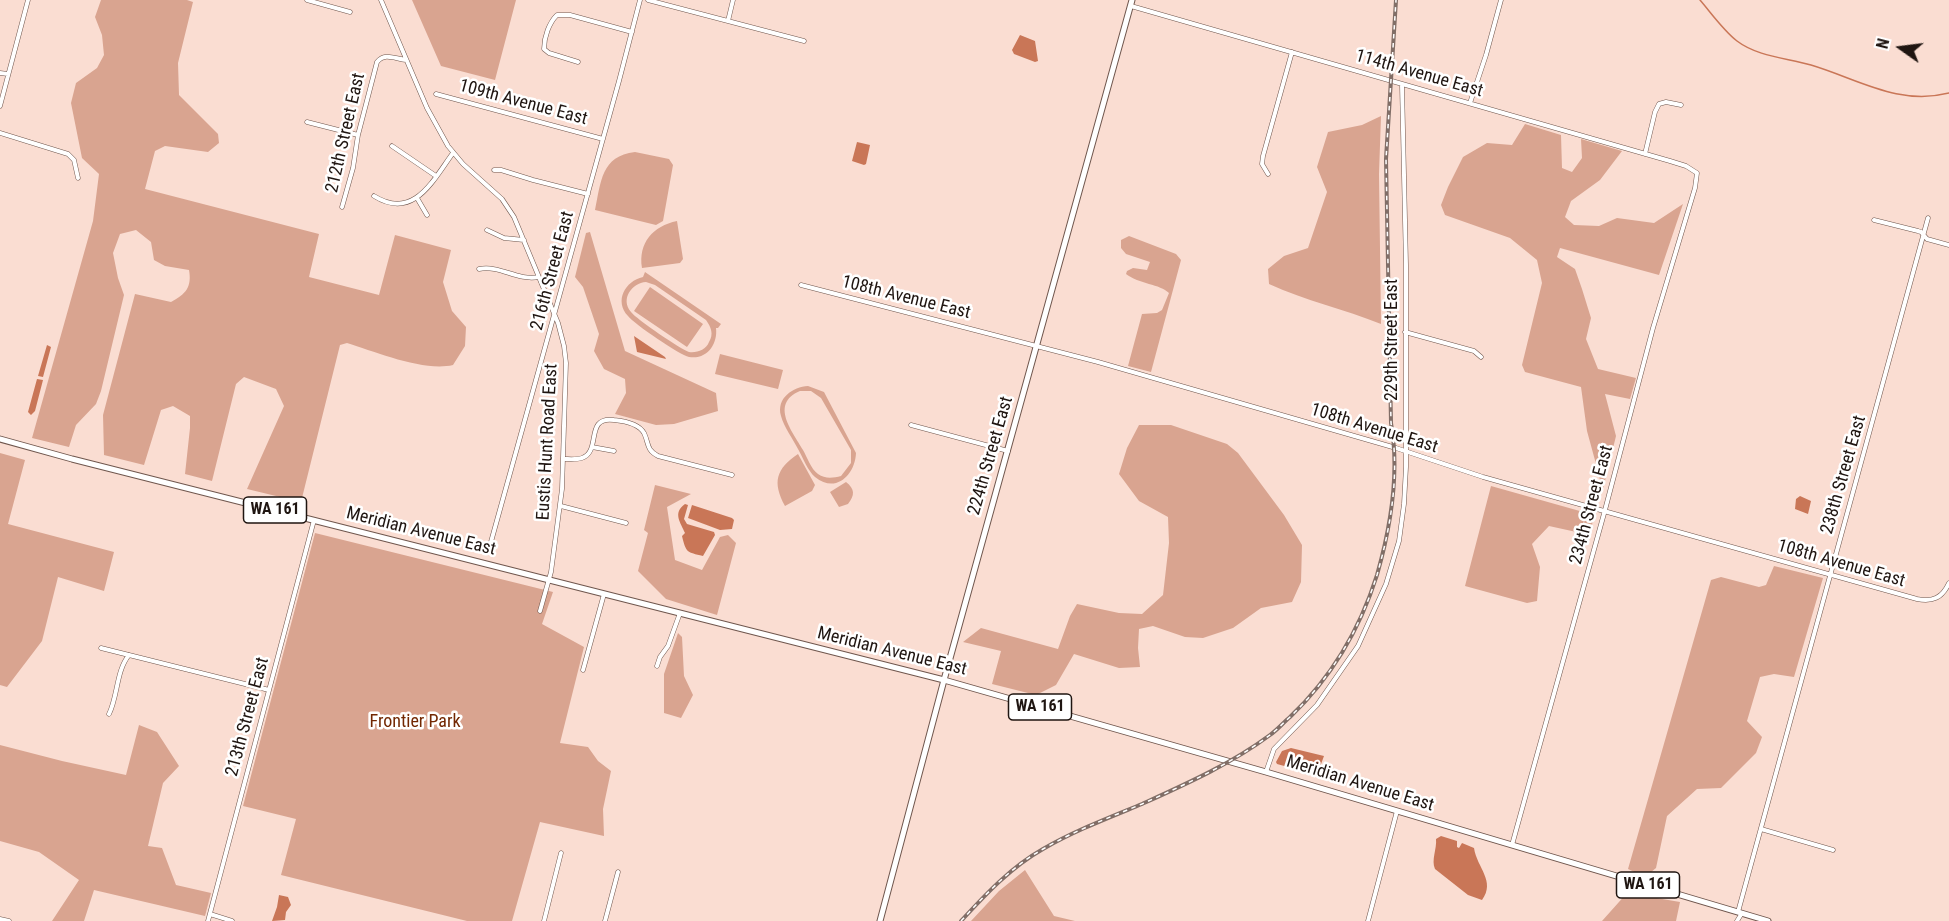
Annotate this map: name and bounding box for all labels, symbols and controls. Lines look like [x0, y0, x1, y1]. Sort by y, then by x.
north arrow [1871, 18, 1931, 78]
text: N [1873, 36, 1893, 51]
street label: 114th Avenue East [1353, 45, 1485, 103]
street label: 212th Street East [322, 71, 370, 195]
street label: 109th Avenue East [457, 76, 589, 130]
street label: 216th Street East [527, 209, 579, 333]
street label: 108th Avenue East [839, 272, 973, 324]
street label: 229th Street East [1381, 279, 1403, 401]
street label: Eustis Hunt Road East [533, 363, 563, 521]
street label: 224th Street East [964, 394, 1018, 518]
street label: 108th Avenue East [1308, 399, 1440, 459]
street label: 238th Street East [1817, 413, 1871, 537]
street label: 234th Street East [1566, 443, 1618, 567]
road number: WA 161 [244, 497, 306, 523]
street label: Meridian Avenue East [344, 503, 498, 561]
street label: 108th Avenue East [1775, 535, 1907, 593]
street label: Meridian Avenue East [815, 623, 969, 681]
street label: 213th Street East [222, 655, 274, 779]
road number: WA 161 [1008, 694, 1072, 720]
park label: Frontier Park [369, 711, 461, 733]
street label: Meridian Avenue East [1284, 751, 1436, 817]
road number: WA 161 [1616, 872, 1680, 898]

